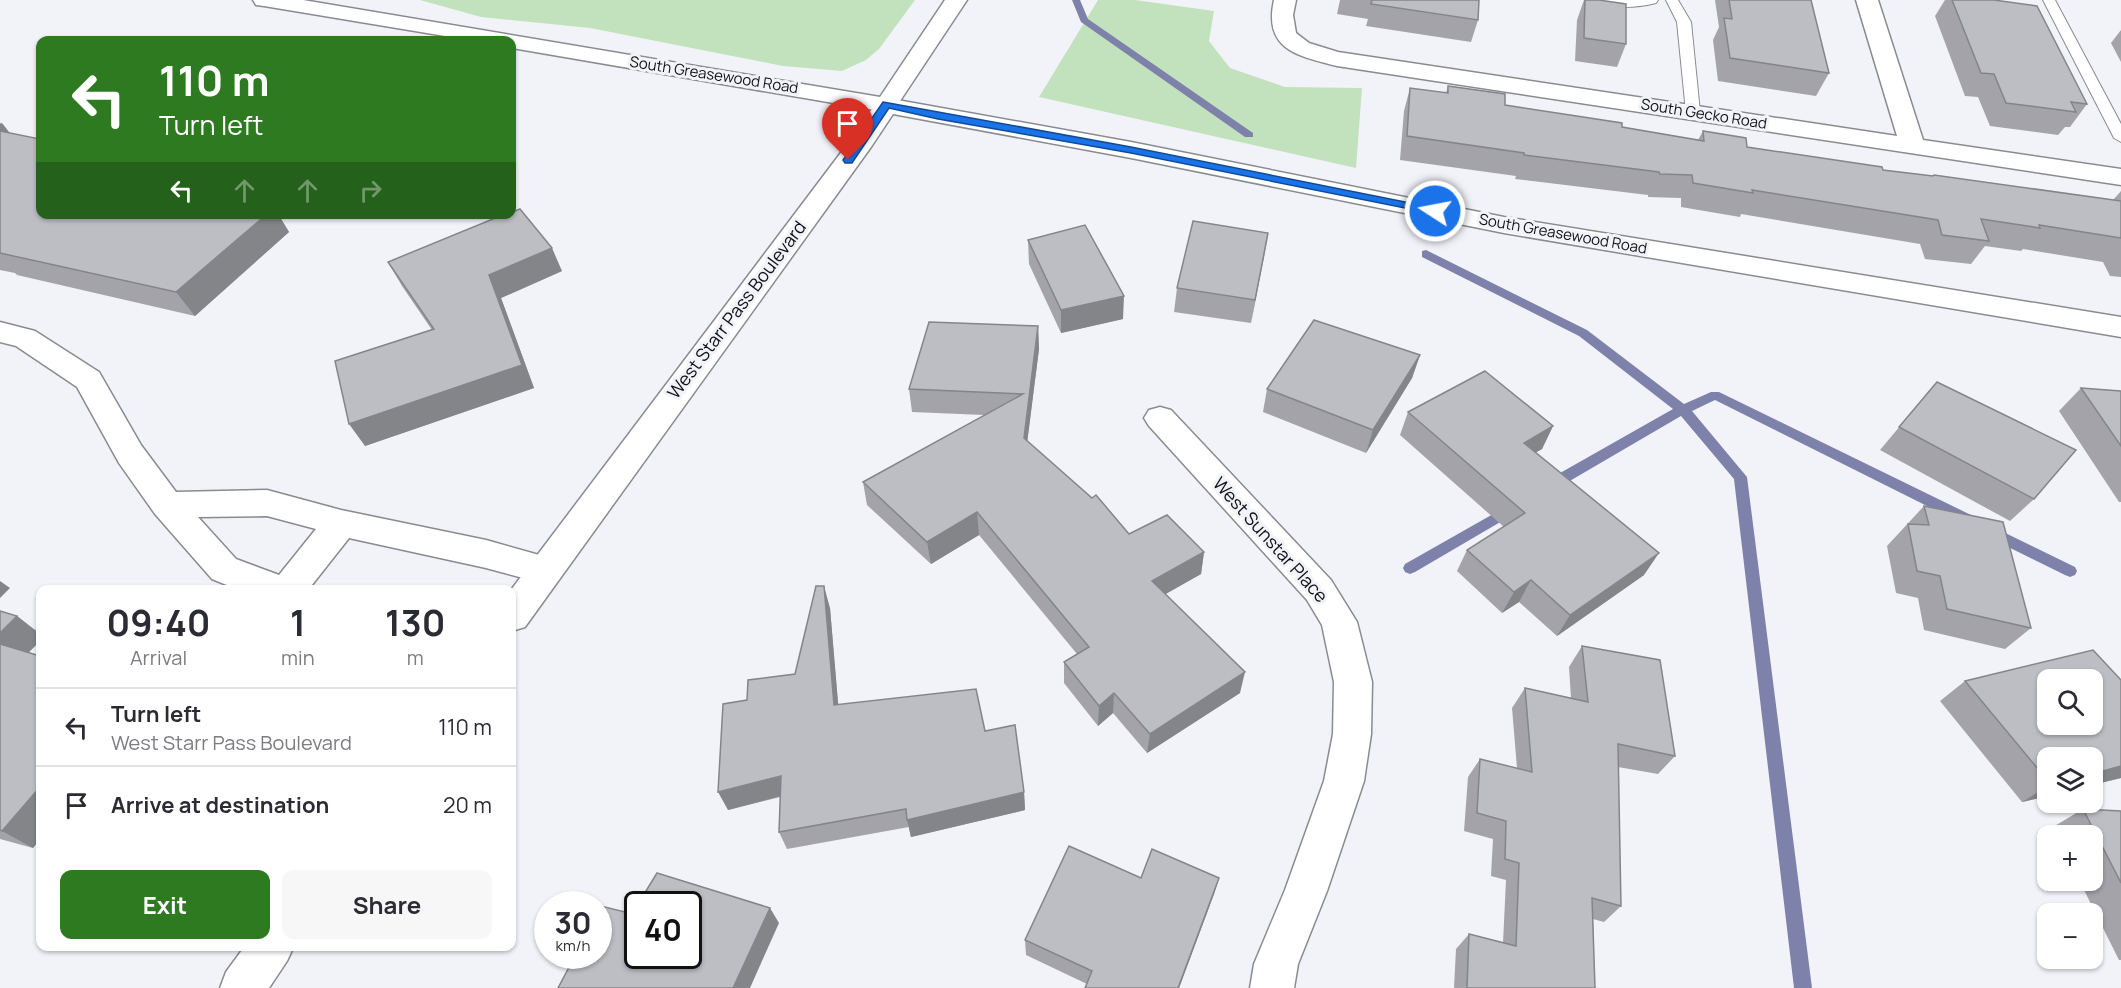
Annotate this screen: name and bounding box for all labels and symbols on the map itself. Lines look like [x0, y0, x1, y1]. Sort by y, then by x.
street label: South Greasewood Road [628, 51, 800, 98]
street label: South Gecko Road [1640, 93, 1769, 134]
pin [822, 98, 873, 160]
position arrow [1403, 179, 1467, 243]
street label: South Greasewood Road [1477, 208, 1649, 259]
street label: West Starr Pass Boulevard [661, 216, 811, 403]
street label: West Sunstar Place [1208, 471, 1334, 607]
speed limit sign: 40 [624, 891, 702, 969]

